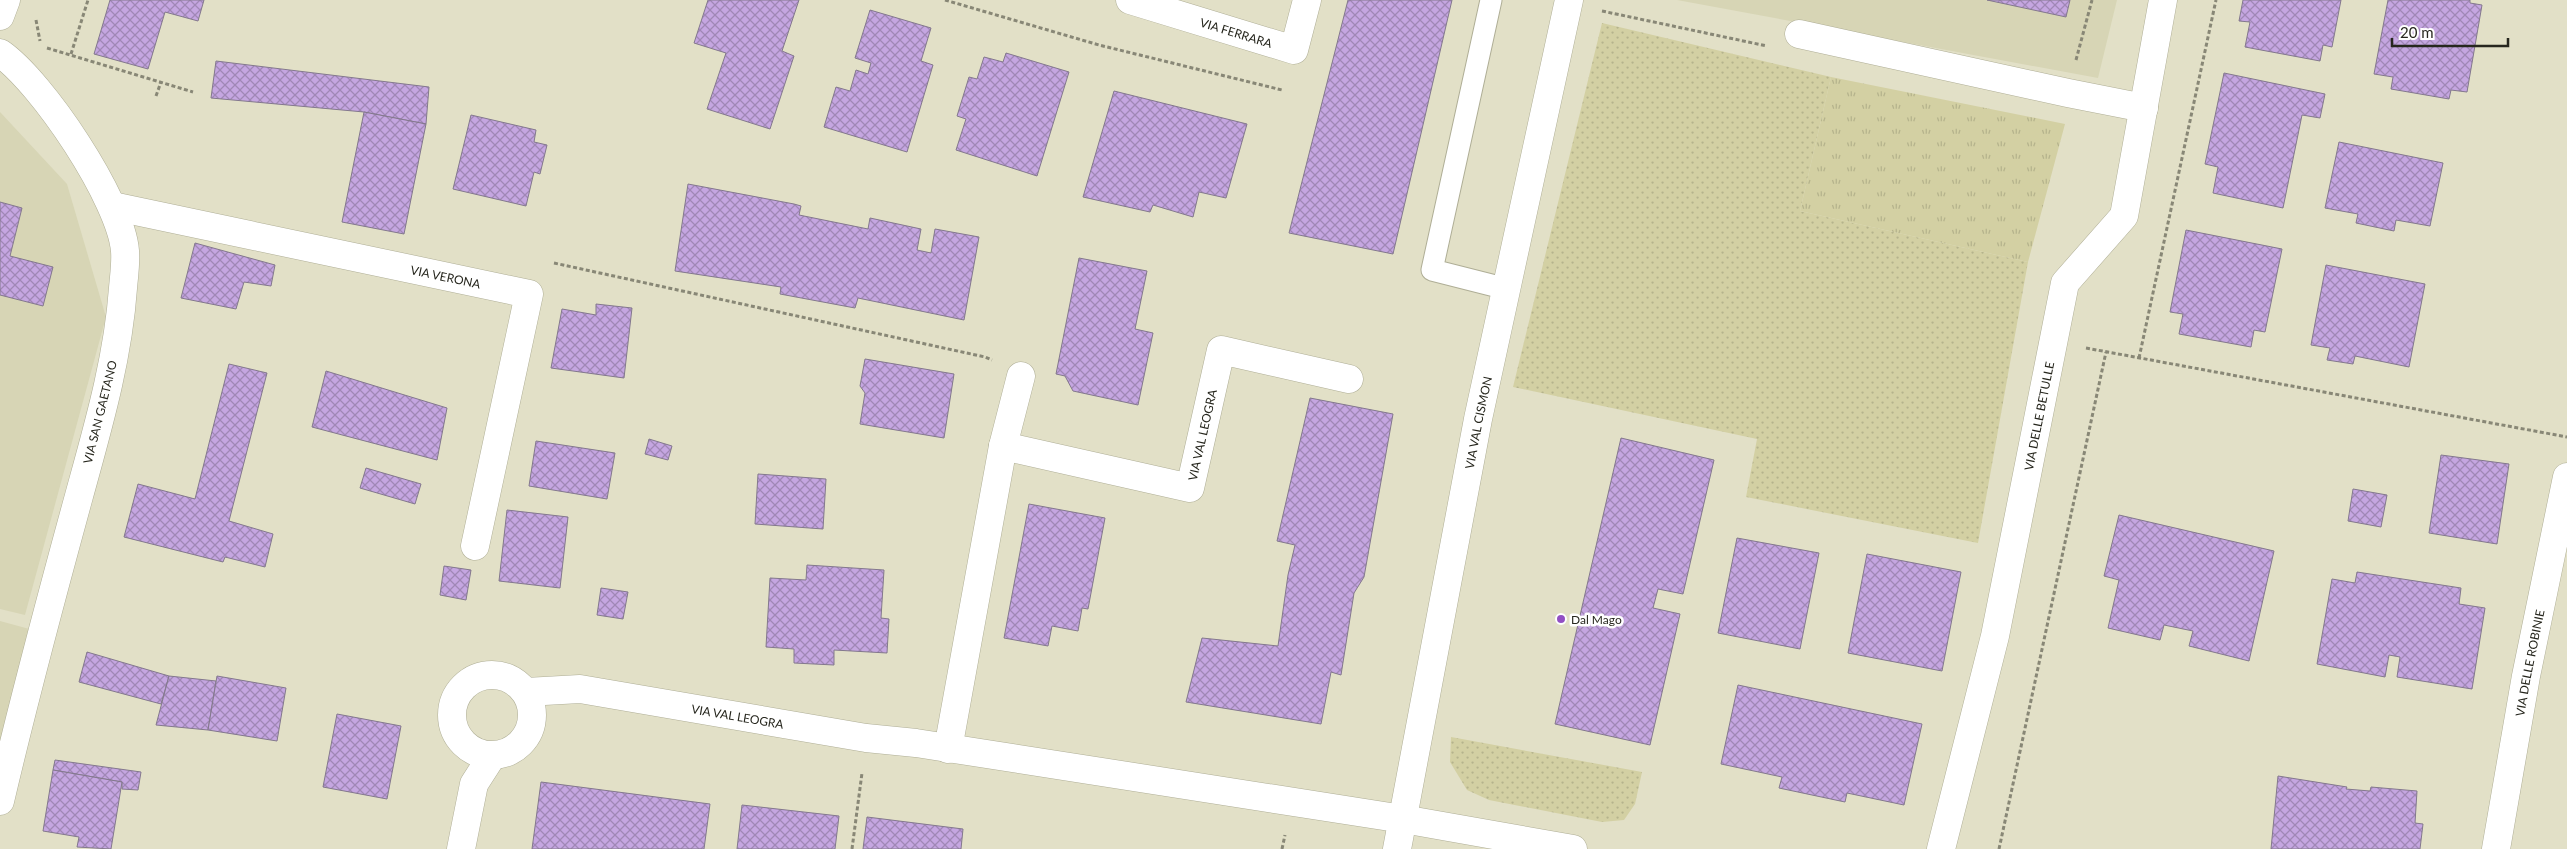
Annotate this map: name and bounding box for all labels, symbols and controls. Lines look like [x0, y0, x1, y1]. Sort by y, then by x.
street label: VIA FERRARA [1198, 14, 1275, 51]
scale bar [2392, 15, 2508, 47]
text: 20 m [2400, 23, 2434, 41]
street label: VIA VERONA [409, 262, 483, 291]
street label: VIA SAN GAETANO [80, 358, 120, 465]
street label: VIA DELLE BETULLE [2021, 360, 2057, 472]
street label: VIA VAL CISMON [1461, 375, 1495, 470]
street label: VIA VAL LEOGRA [1184, 387, 1220, 482]
street label: VIA DELLE ROBINIE [2512, 608, 2547, 717]
place label: Dal Mago [1571, 612, 1622, 627]
marker: Dal Mago [1555, 613, 1567, 625]
street label: VIA VAL LEOGRA [690, 701, 786, 731]

